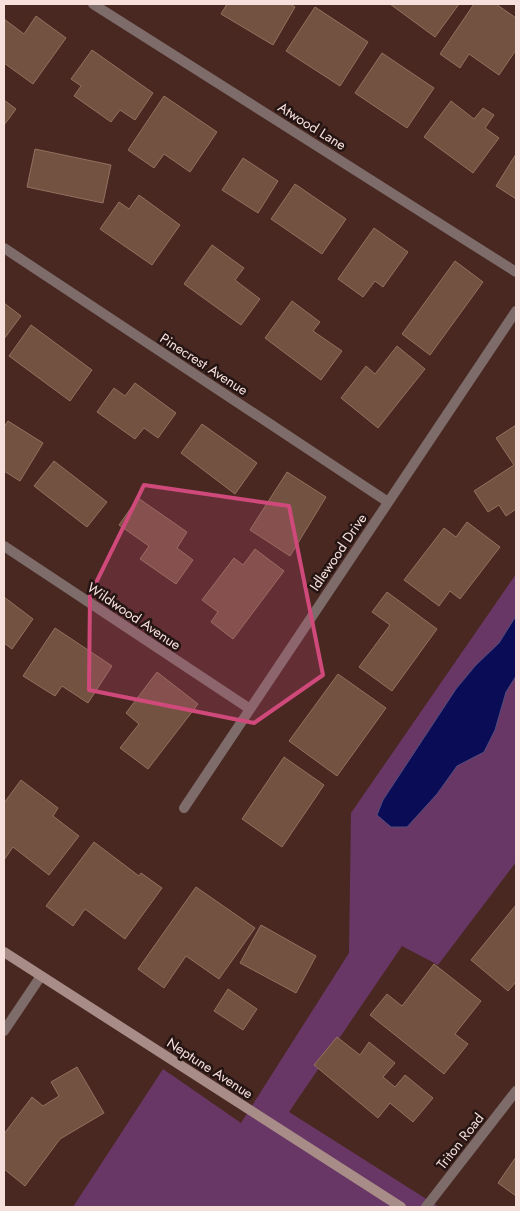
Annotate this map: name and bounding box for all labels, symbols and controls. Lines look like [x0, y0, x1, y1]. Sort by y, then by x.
street label: Atwood Lane [274, 97, 350, 155]
street label: Pinecrest Avenue [156, 328, 252, 400]
street label: Idlewood Drive [305, 509, 371, 595]
street label: Wildwood Avenue [83, 577, 185, 655]
street label: Neptune Avenue [163, 1033, 257, 1103]
street label: Triton Road [432, 1109, 488, 1173]

